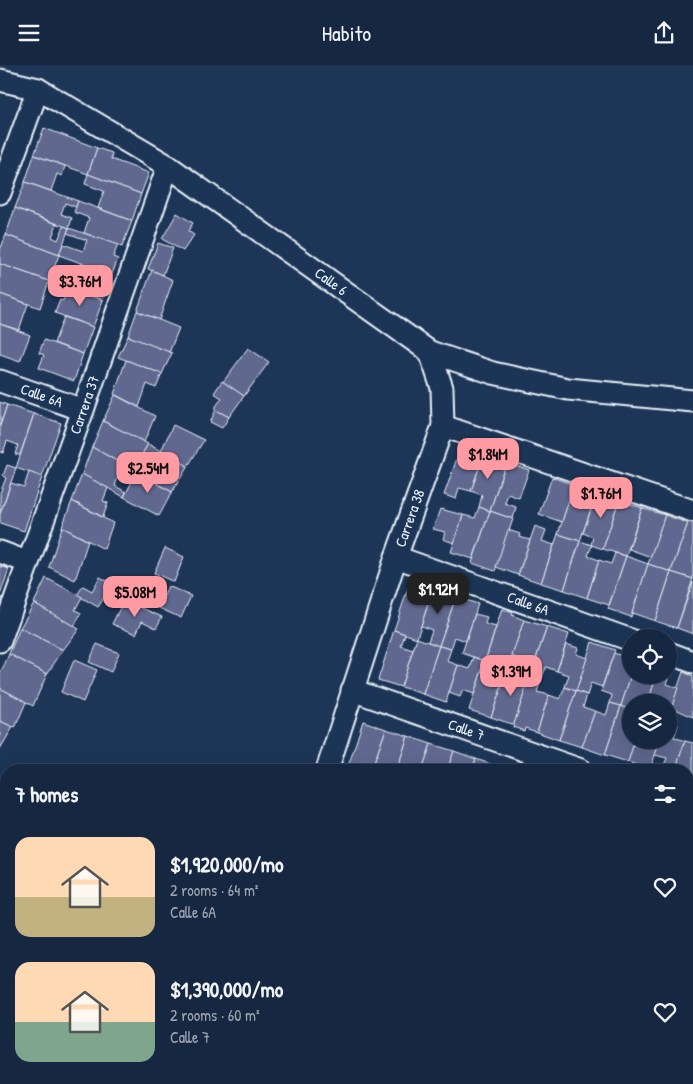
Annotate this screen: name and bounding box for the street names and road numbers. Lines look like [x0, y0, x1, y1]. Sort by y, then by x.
street label: Calle 6 [310, 262, 352, 300]
street label: Carrera 37 [64, 372, 104, 437]
street label: Calle 6A [18, 378, 66, 412]
street label: Carrera 38 [389, 486, 429, 550]
street label: Calle 6A [504, 586, 553, 620]
street label: Calle 7 [445, 713, 488, 746]

